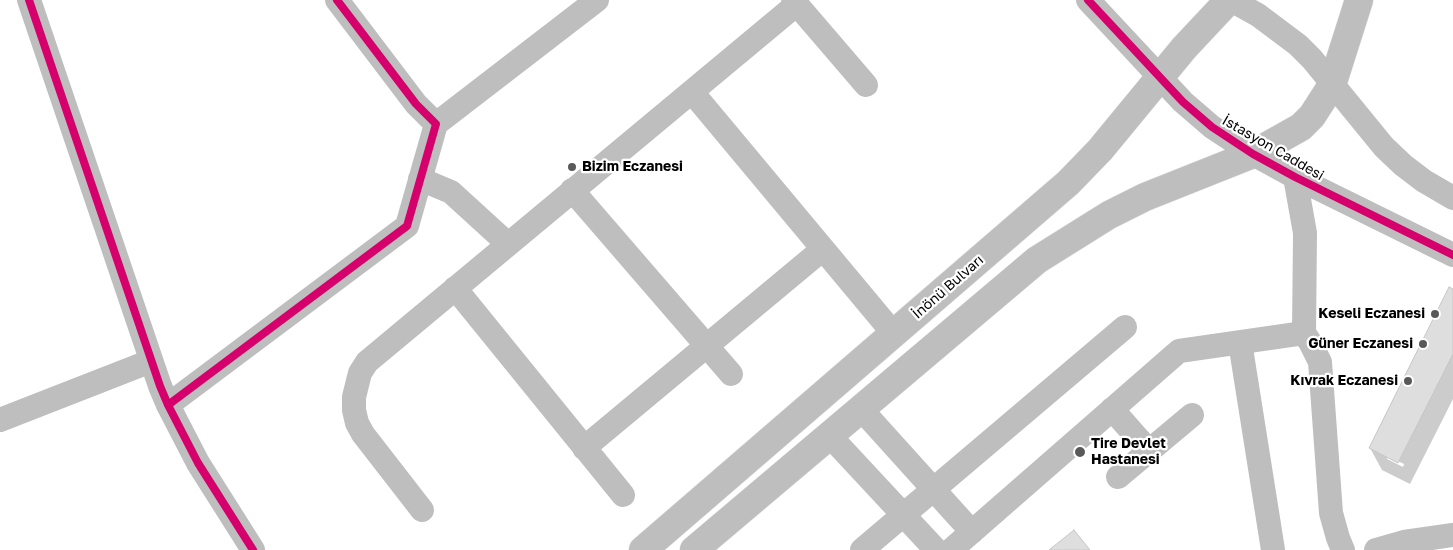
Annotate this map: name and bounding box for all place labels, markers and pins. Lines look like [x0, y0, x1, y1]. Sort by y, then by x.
place label: Bizim Eczanesi [582, 159, 683, 175]
marker: Bizim Eczanesi [566, 161, 578, 173]
place label: Keseli Eczanesi [1318, 306, 1425, 322]
marker: Keseli Eczanesi [1429, 308, 1441, 320]
place label: Güner Eczanesi [1308, 336, 1413, 352]
marker: Güner Eczanesi [1417, 338, 1429, 350]
place label: Kıvrak Eczanesi [1290, 373, 1398, 389]
marker: Kıvrak Eczanesi [1402, 375, 1414, 387]
place label: Tire Devlet Hastanesi [1091, 436, 1166, 468]
marker: Tire Devlet Hastanesi [1073, 445, 1087, 459]

